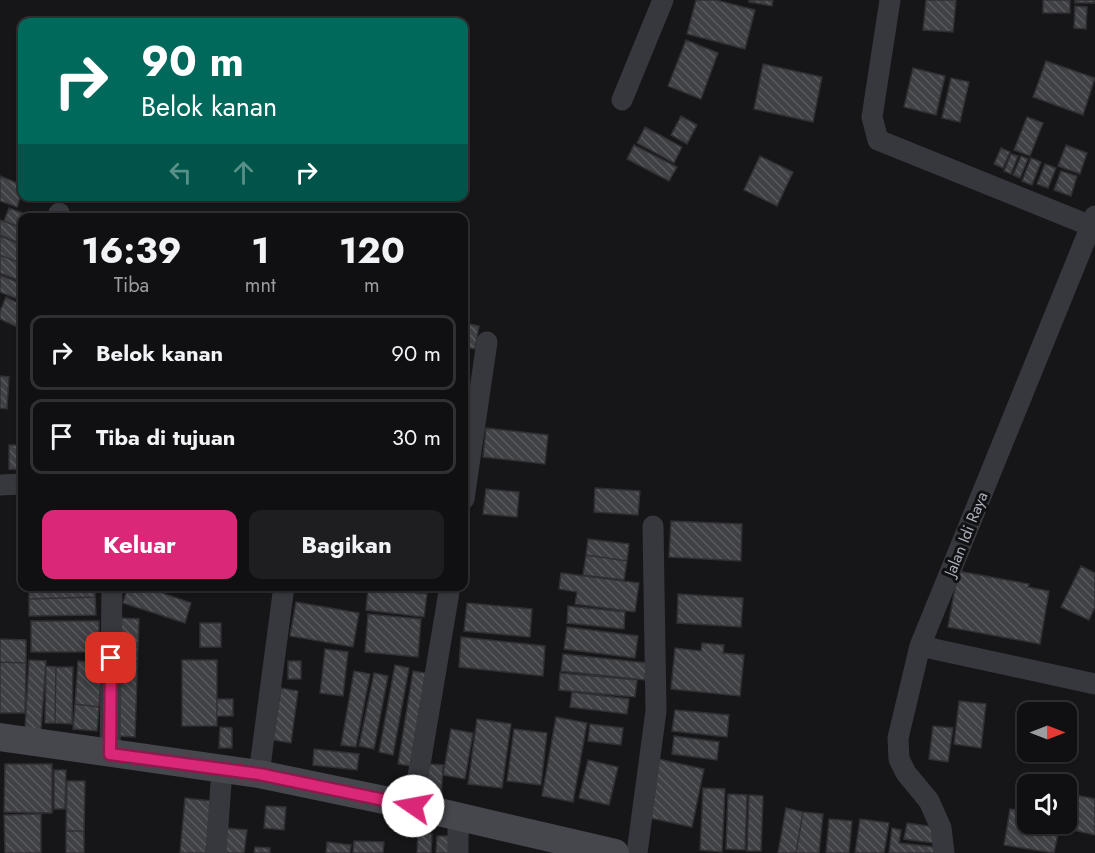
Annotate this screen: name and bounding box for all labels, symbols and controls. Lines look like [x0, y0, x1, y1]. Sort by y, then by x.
text: 90 m [141, 31, 244, 92]
icon: right [42, 42, 120, 120]
text: Belok kanan [141, 87, 277, 126]
icon: left [164, 156, 197, 189]
icon: ahead [227, 156, 260, 189]
icon: right [290, 156, 323, 189]
text: 16:39 [81, 224, 182, 276]
text: 1 [251, 224, 269, 276]
text: 120 [339, 224, 405, 276]
text: Tiba [114, 271, 149, 300]
text: mnt [245, 271, 276, 300]
text: m [364, 271, 380, 300]
icon: right [45, 336, 78, 369]
text: Belok kanan [96, 337, 223, 369]
text: 90 m [391, 337, 441, 369]
icon: arrive [45, 420, 78, 453]
text: Tiba di tujuan [96, 421, 235, 453]
text: 30 m [392, 421, 441, 453]
street label: Jalan Idi Raya [938, 488, 993, 582]
button: Keluar [42, 510, 237, 579]
button: Bagikan [249, 510, 444, 579]
pin [85, 632, 136, 683]
icon: arrive [94, 641, 127, 674]
north arrow [1017, 702, 1077, 762]
map controls [1017, 702, 1077, 834]
position arrow [381, 774, 445, 838]
button: sound [1017, 774, 1077, 834]

